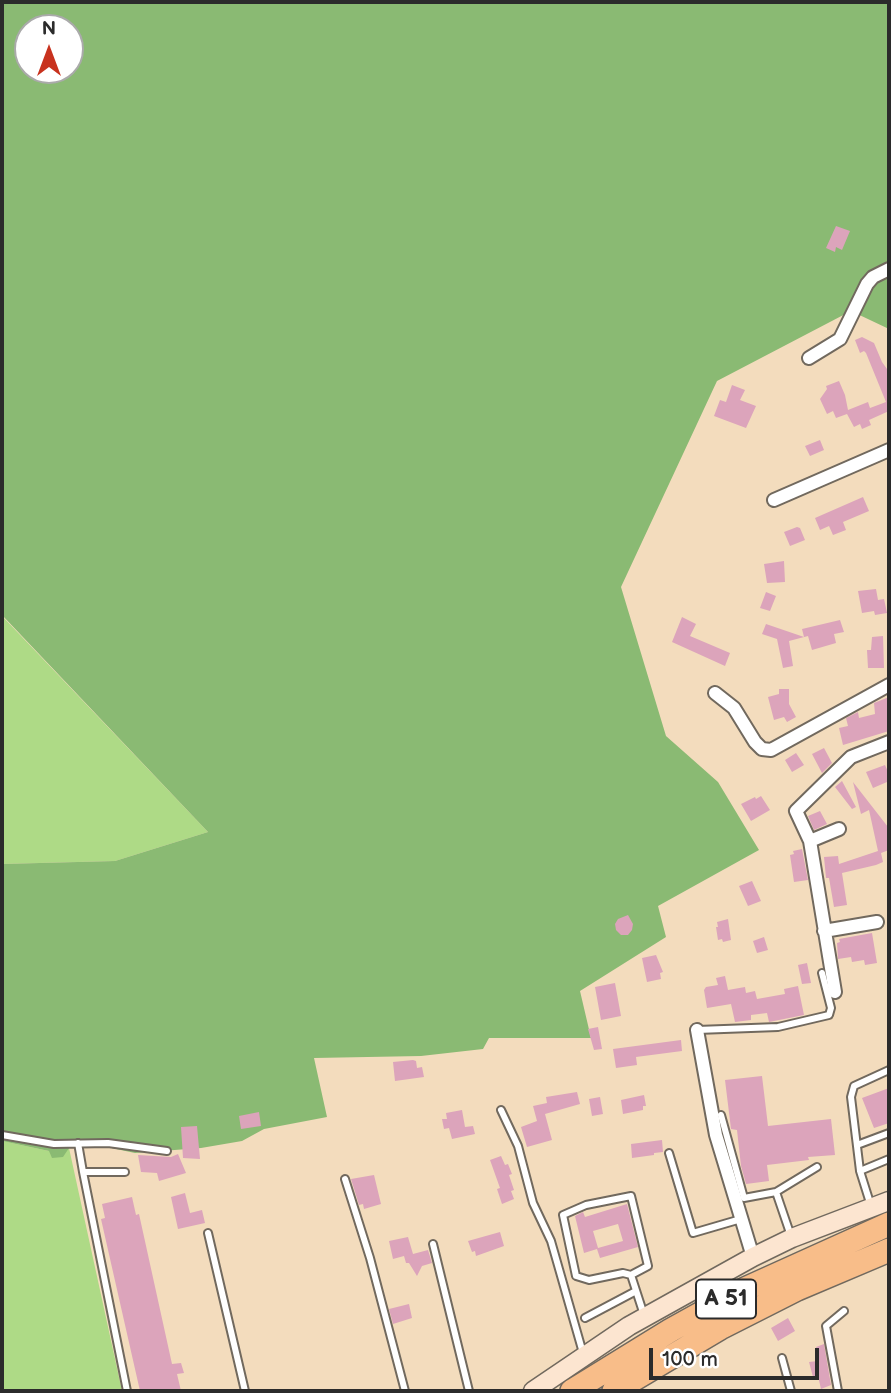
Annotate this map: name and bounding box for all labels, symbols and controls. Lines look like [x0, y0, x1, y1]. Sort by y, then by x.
north arrow [14, 14, 84, 84]
text: N [42, 18, 56, 41]
road number: A 51 [696, 1280, 756, 1318]
scale bar [653, 1334, 823, 1378]
text: 100 m [662, 1347, 718, 1372]

